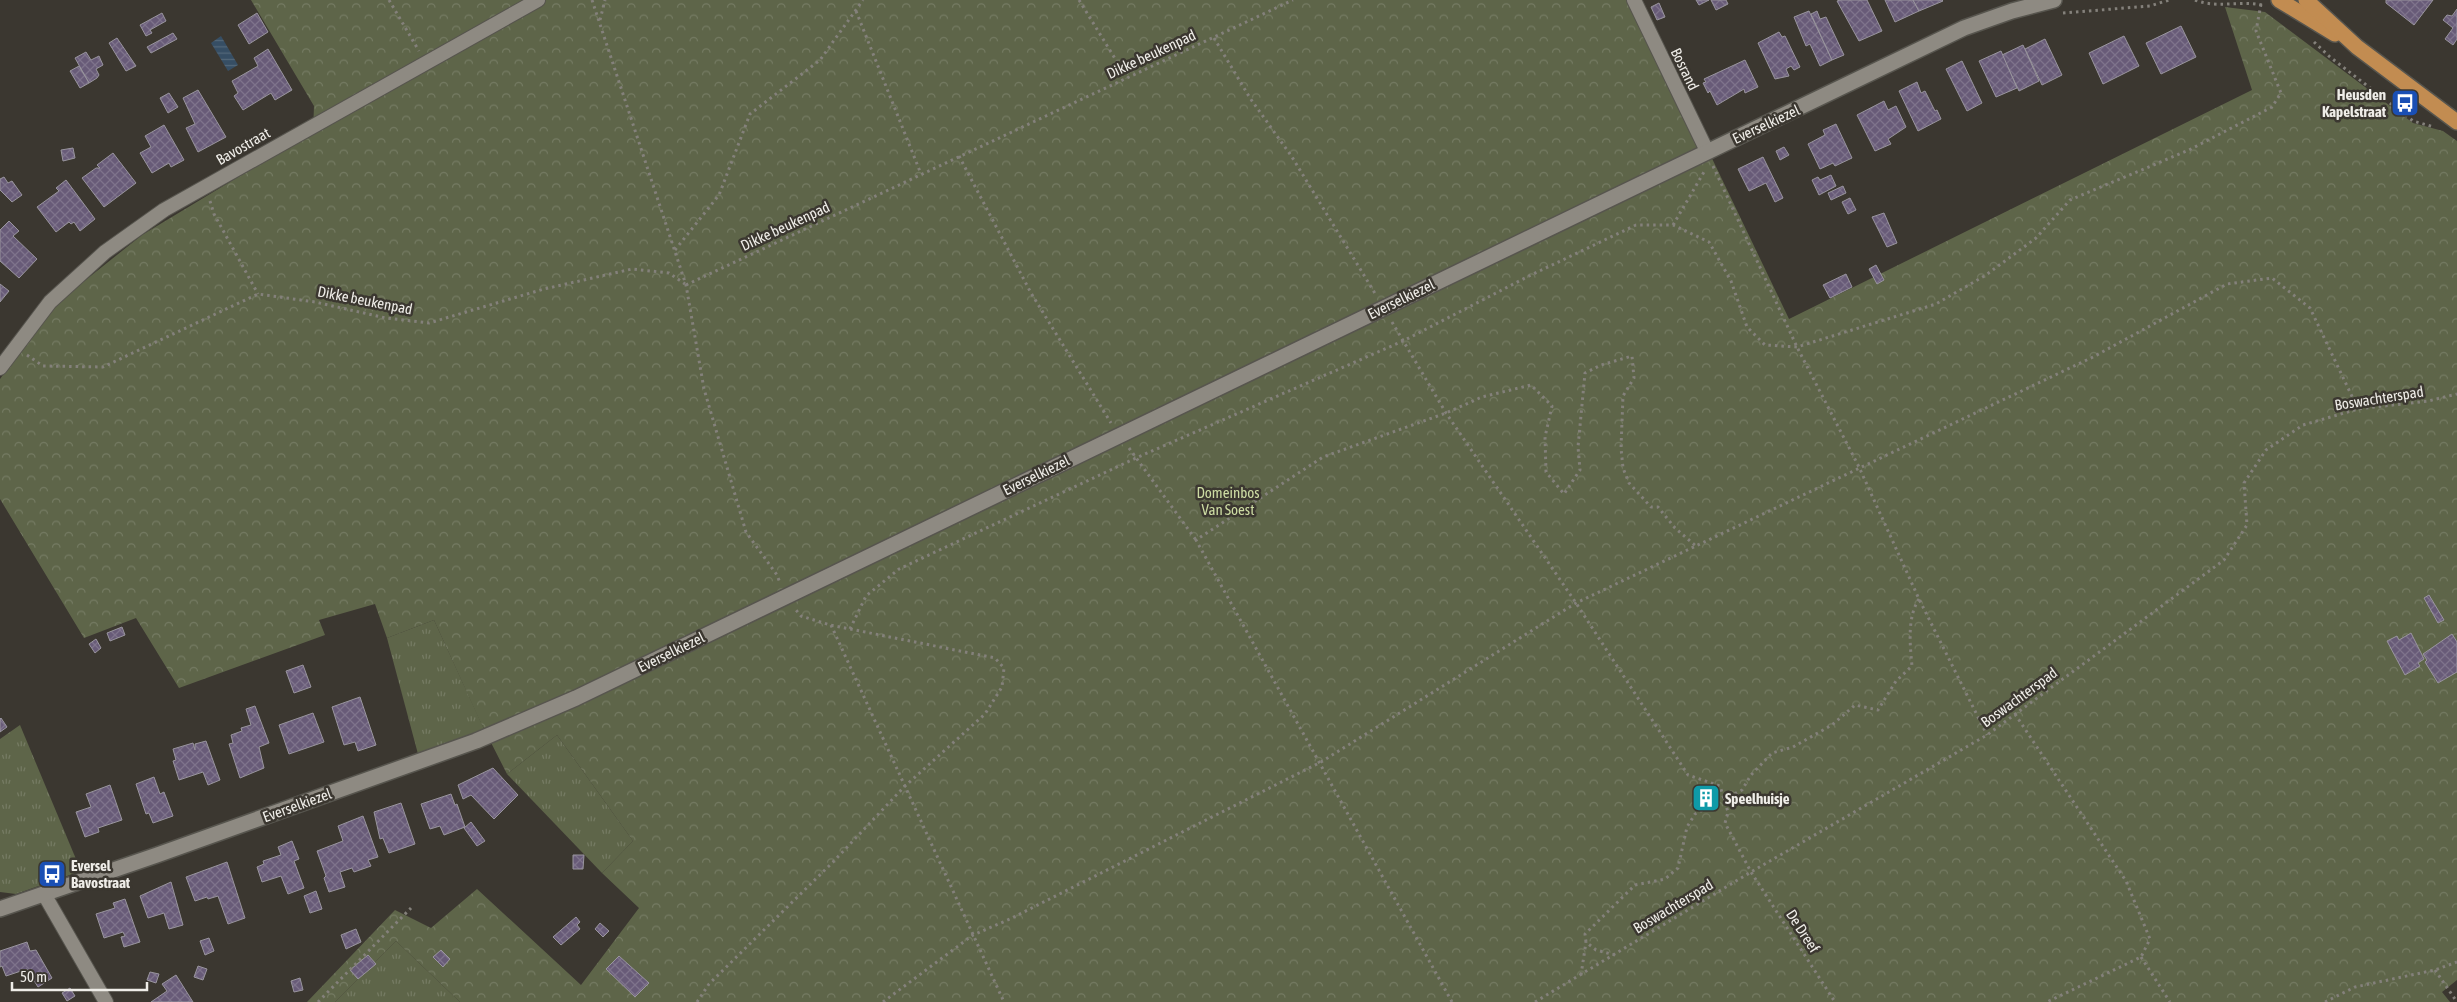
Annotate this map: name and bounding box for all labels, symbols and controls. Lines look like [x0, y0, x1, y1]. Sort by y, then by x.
street label: Dikke beukenpad [1104, 26, 1198, 82]
street label: Bosrand [1668, 45, 1702, 93]
place label: Heusden Kapelstraat [2322, 86, 2387, 120]
bus stop icon: Heusden Kapelstraat [2390, 88, 2420, 118]
street label: Everselkiezel [1730, 101, 1802, 147]
street label: Bavostraat [213, 124, 273, 168]
street label: Dikke beukenpad [738, 198, 832, 254]
street label: Everselkiezel [1365, 276, 1437, 322]
street label: Dikke beukenpad [316, 282, 414, 318]
street label: Boswachterspad [2333, 383, 2425, 413]
street label: Everselkiezel [1000, 452, 1072, 498]
park label: Domeinbos Van Soest [1196, 484, 1260, 518]
street label: Everselkiezel [635, 629, 707, 675]
street label: Boswachterspad [1978, 664, 2060, 730]
building icon: Speelhuisje [1691, 783, 1721, 813]
street label: Everselkiezel [260, 785, 334, 825]
place label: Speelhuisje [1725, 790, 1790, 807]
place label: Eversel Bavostraat [71, 857, 131, 891]
bus stop icon: Eversel Bavostraat [37, 859, 67, 889]
street label: Boswachterspad [1630, 876, 1716, 936]
street label: De Dreef [1783, 906, 1823, 956]
scale bar [12, 960, 148, 992]
text: 50 m [20, 968, 47, 985]

